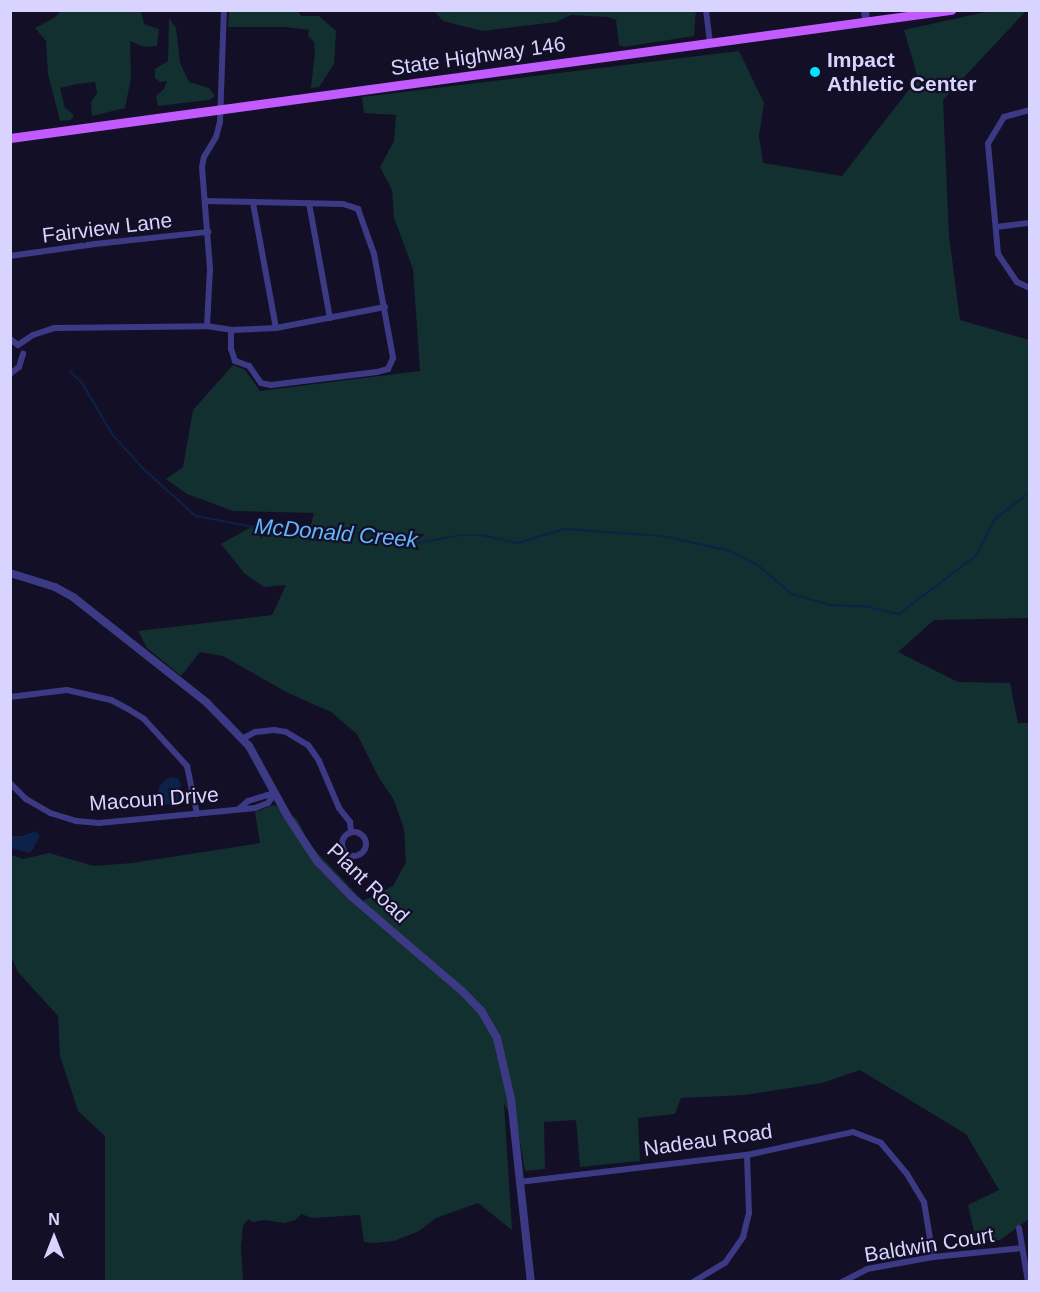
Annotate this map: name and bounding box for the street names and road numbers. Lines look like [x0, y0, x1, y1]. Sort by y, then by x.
street label: State Highway 146 [389, 31, 567, 81]
street label: Fairview Lane [41, 208, 173, 248]
street label: Macoun Drive [89, 782, 219, 816]
street label: Plant Road [322, 838, 414, 928]
street label: Nadeau Road [642, 1119, 774, 1161]
street label: Baldwin Court [862, 1222, 996, 1268]

